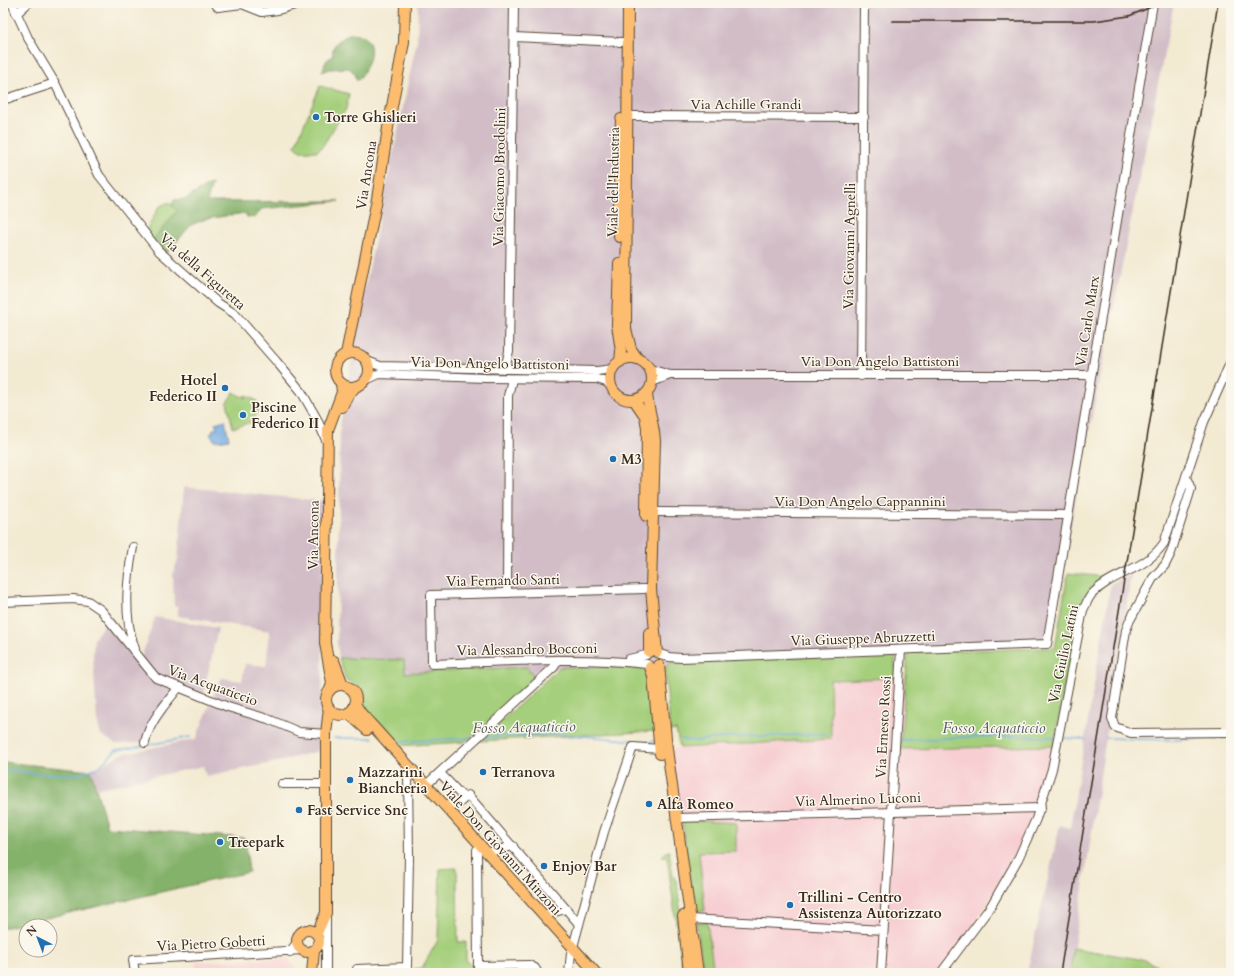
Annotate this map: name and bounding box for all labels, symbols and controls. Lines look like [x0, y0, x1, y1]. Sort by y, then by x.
street label: Via Achille Grandi [691, 95, 801, 114]
street label: Via Giacomo Brodolini [489, 107, 510, 247]
place label: Torre Ghislieri [324, 108, 417, 127]
marker: Torre Ghislieri [311, 112, 321, 122]
street label: Viale dell'Industria [603, 127, 624, 237]
street label: Via Ancona [352, 139, 381, 211]
street label: Via Giovanni Agnelli [839, 183, 860, 309]
street label: Via della Figuretta [155, 229, 250, 314]
street label: Via Carlo Marx [1071, 274, 1104, 368]
street label: Via Don Angelo Battistoni [801, 352, 959, 371]
street label: Via Don Angelo Battistoni [411, 353, 570, 374]
place label: Hotel Federico II [149, 371, 217, 406]
marker: Hotel Federico II [220, 383, 230, 393]
place label: Piscine Federico II [251, 398, 319, 433]
marker: Piscine Federico II [238, 410, 248, 420]
place label: M3 [621, 450, 642, 469]
marker: M3 [608, 454, 618, 464]
street label: Via Don Angelo Cappannini [774, 492, 946, 511]
street label: Via Ancona [303, 500, 324, 570]
street label: Via Fernando Santi [446, 570, 560, 591]
street label: Via Giulio Latini [1044, 603, 1083, 705]
street label: Via Giuseppe Abruzzetti [790, 626, 936, 651]
street label: Via Alessandro Bocconi [457, 639, 597, 660]
street label: Via Acquaticcio [165, 660, 261, 711]
street label: Via Ernesto Rossi [871, 675, 896, 779]
water label: Fosso Acquaticcio [472, 716, 576, 738]
water label: Fosso Acquaticcio [942, 718, 1046, 738]
place label: Mazzarini Biancheria [358, 763, 427, 798]
place label: Terranova [491, 763, 555, 782]
marker: Terranova [478, 767, 488, 777]
marker: Mazzarini Biancheria [345, 775, 355, 785]
street label: Viale Don Giovanni Minzoni [435, 777, 566, 920]
street label: Via Almerino Luconi [795, 788, 921, 811]
place label: Alfa Romeo [657, 795, 734, 814]
marker: Alfa Romeo [644, 799, 654, 809]
place label: Fast Service Snc [307, 801, 408, 820]
marker: Fast Service Snc [294, 805, 304, 815]
place label: Treepark [228, 833, 285, 852]
marker: Treepark [215, 837, 225, 847]
place label: Enjoy Bar [552, 857, 617, 876]
marker: Enjoy Bar [539, 861, 549, 871]
place label: Trillini - Centro Assistenza Autorizzato [798, 888, 942, 923]
marker: Trillini - Centro Assistenza Autorizzato [785, 900, 795, 910]
north arrow [18, 918, 58, 958]
text: N [23, 922, 41, 940]
street label: Via Pietro Gobetti [156, 931, 266, 956]

